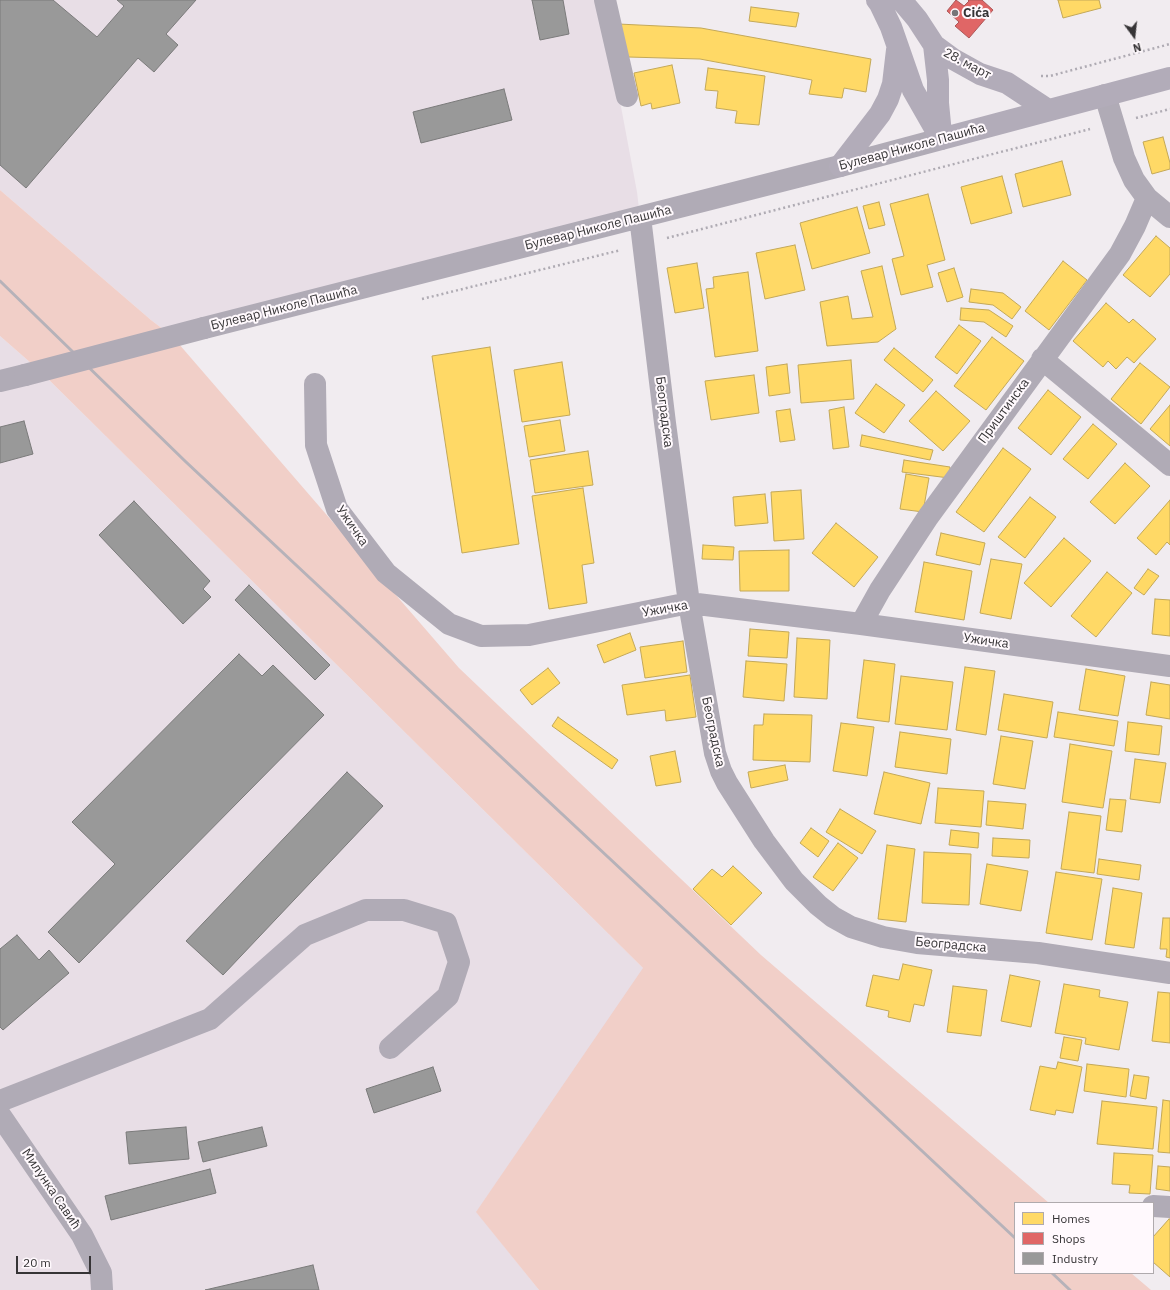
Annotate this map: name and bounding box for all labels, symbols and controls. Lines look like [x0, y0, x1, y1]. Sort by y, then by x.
place label: Cića [963, 5, 989, 21]
marker: Cića [950, 8, 960, 18]
north arrow [1114, 16, 1154, 56]
text: N [1131, 40, 1143, 55]
street label: 28. март [941, 45, 993, 83]
street label: Булевар Николе Пашића [837, 120, 987, 174]
street label: Булевар Николе Пашића [523, 202, 673, 254]
street label: Булевар Николе Пашића [209, 282, 359, 334]
street label: Приштинска [975, 375, 1033, 447]
street label: Београдска [652, 376, 676, 448]
street label: Ужичка [332, 503, 372, 549]
street label: Ужичка [641, 597, 689, 621]
street label: Ужичка [962, 630, 1010, 652]
street label: Београдска [698, 695, 728, 769]
street label: Београдска [915, 934, 987, 956]
street label: Милунка Савић [18, 1146, 84, 1232]
legend [1014, 1202, 1154, 1274]
text: Homes [1052, 1211, 1090, 1226]
text: Shops [1052, 1231, 1085, 1246]
scale bar [18, 1248, 93, 1274]
text: Industry [1052, 1251, 1098, 1266]
text: 20 m [23, 1255, 51, 1270]

